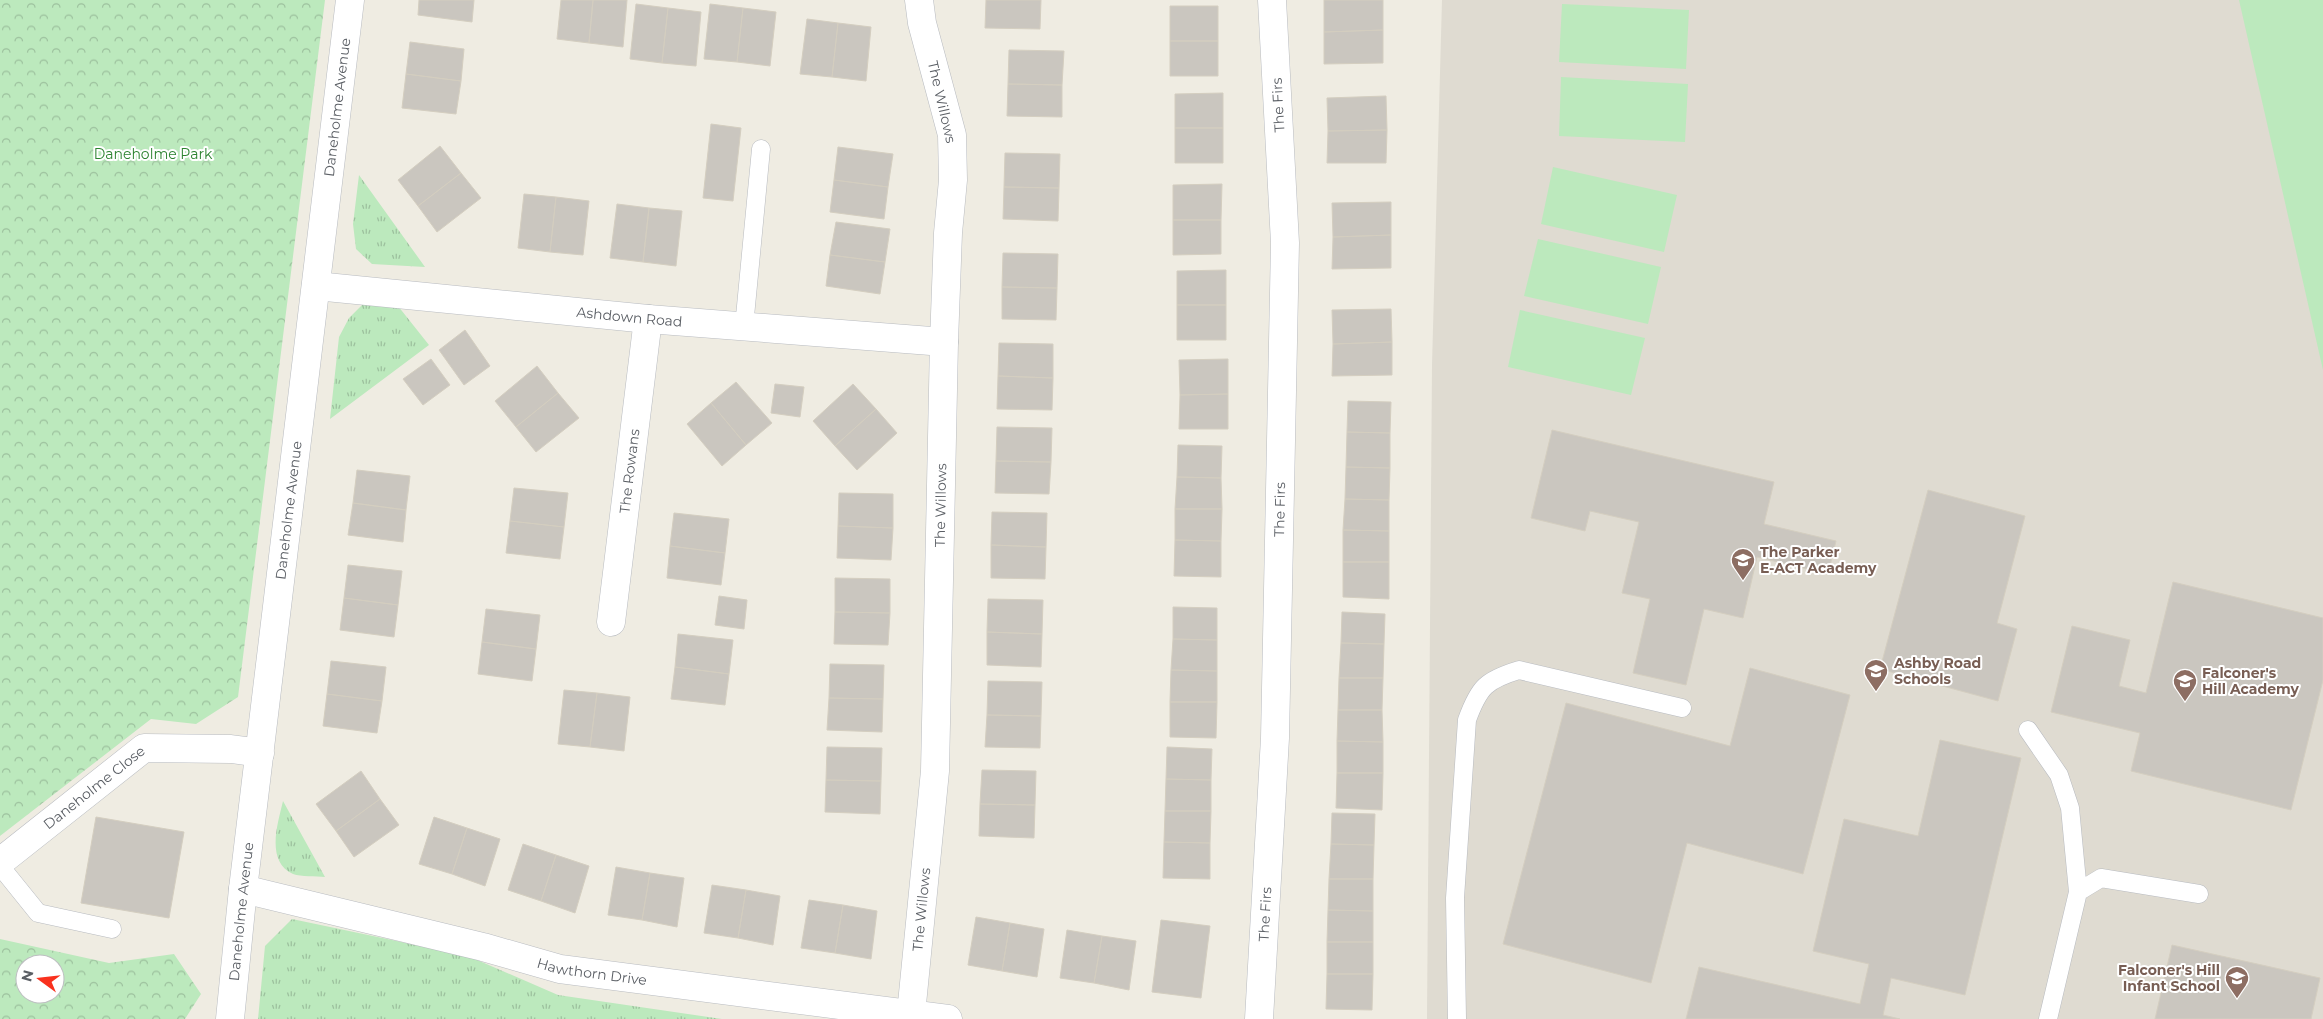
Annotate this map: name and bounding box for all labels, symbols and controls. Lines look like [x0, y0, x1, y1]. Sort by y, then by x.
street label: Daneholme Avenue [320, 37, 354, 178]
street label: The Willows [924, 59, 960, 145]
street label: The Firs [1268, 77, 1288, 133]
park label: Daneholme Park [94, 145, 213, 163]
street label: Ashdown Road [576, 303, 683, 331]
street label: The Rowans [615, 428, 644, 514]
street label: Daneholme Avenue [271, 440, 306, 581]
street label: The Willows [931, 463, 950, 547]
street label: The Firs [1270, 482, 1289, 537]
place label: The Parker E-ACT Academy [1760, 543, 1877, 577]
school or university icon: The Parker E-ACT Academy [1730, 547, 1756, 581]
place label: Ashby Road Schools [1893, 654, 1981, 688]
school or university icon: Ashby Road Schools [1863, 658, 1889, 692]
place label: Falconer's Hill Academy [2202, 664, 2300, 698]
school or university icon: Falconer's Hill Academy [2172, 668, 2198, 702]
street label: Daneholme Close [40, 742, 149, 833]
street label: Daneholme Avenue [225, 841, 258, 982]
street label: The Willows [908, 867, 934, 952]
street label: The Firs [1254, 886, 1276, 942]
north arrow [15, 954, 65, 1004]
street label: Hawthorn Drive [535, 954, 648, 989]
place label: Falconer's Hill Infant School [2118, 961, 2220, 995]
school or university icon: Falconer's Hill Infant School [2224, 965, 2250, 999]
text: N [17, 968, 38, 983]

